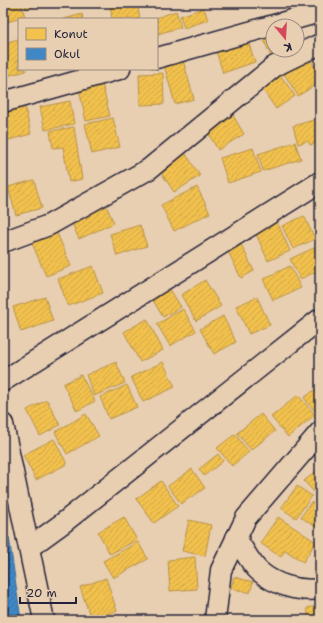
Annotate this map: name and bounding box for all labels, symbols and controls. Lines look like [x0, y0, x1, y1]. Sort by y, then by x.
legend [18, 18, 158, 70]
north arrow [265, 18, 305, 58]
text: Konut [54, 26, 88, 42]
text: K [282, 39, 294, 55]
text: Okul [54, 46, 80, 62]
scale bar [20, 579, 76, 605]
text: 20 m [26, 585, 57, 601]

